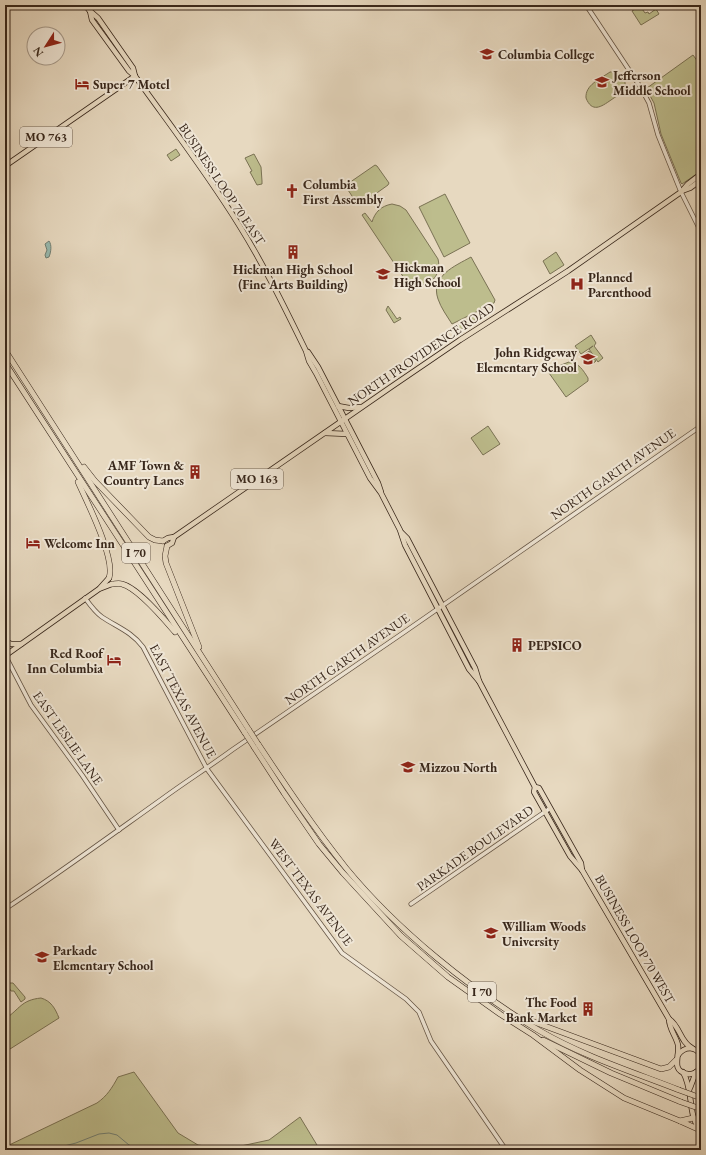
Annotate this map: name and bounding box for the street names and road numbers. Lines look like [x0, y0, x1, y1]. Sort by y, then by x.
street label: BUSINESS LOOP 70 EAST [175, 120, 269, 248]
road number: MO 763 [20, 127, 72, 147]
street label: NORTH PROVIDENCE ROAD [344, 298, 498, 409]
street label: NORTH GARTH AVENUE [547, 424, 679, 524]
road number: MO 163 [231, 469, 283, 489]
road number: I 70 [122, 543, 150, 563]
street label: NORTH GARTH AVENUE [281, 609, 413, 709]
street label: EAST TEXAS AVENUE [146, 641, 220, 761]
street label: EAST LESLIE LANE [29, 688, 107, 788]
street label: PARKADE BOULEVARD [413, 801, 537, 895]
street label: WEST TEXAS AVENUE [265, 835, 357, 949]
street label: BUSINESS LOOP 70 WEST [591, 871, 679, 1007]
road number: I 70 [468, 982, 496, 1002]

